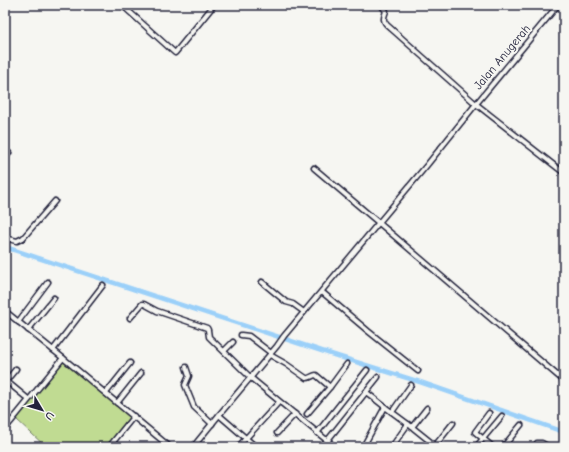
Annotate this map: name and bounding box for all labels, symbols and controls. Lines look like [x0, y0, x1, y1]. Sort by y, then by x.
street label: Jalan Anugerah [471, 22, 533, 92]
north arrow [22, 390, 62, 430]
text: U [42, 409, 57, 423]

